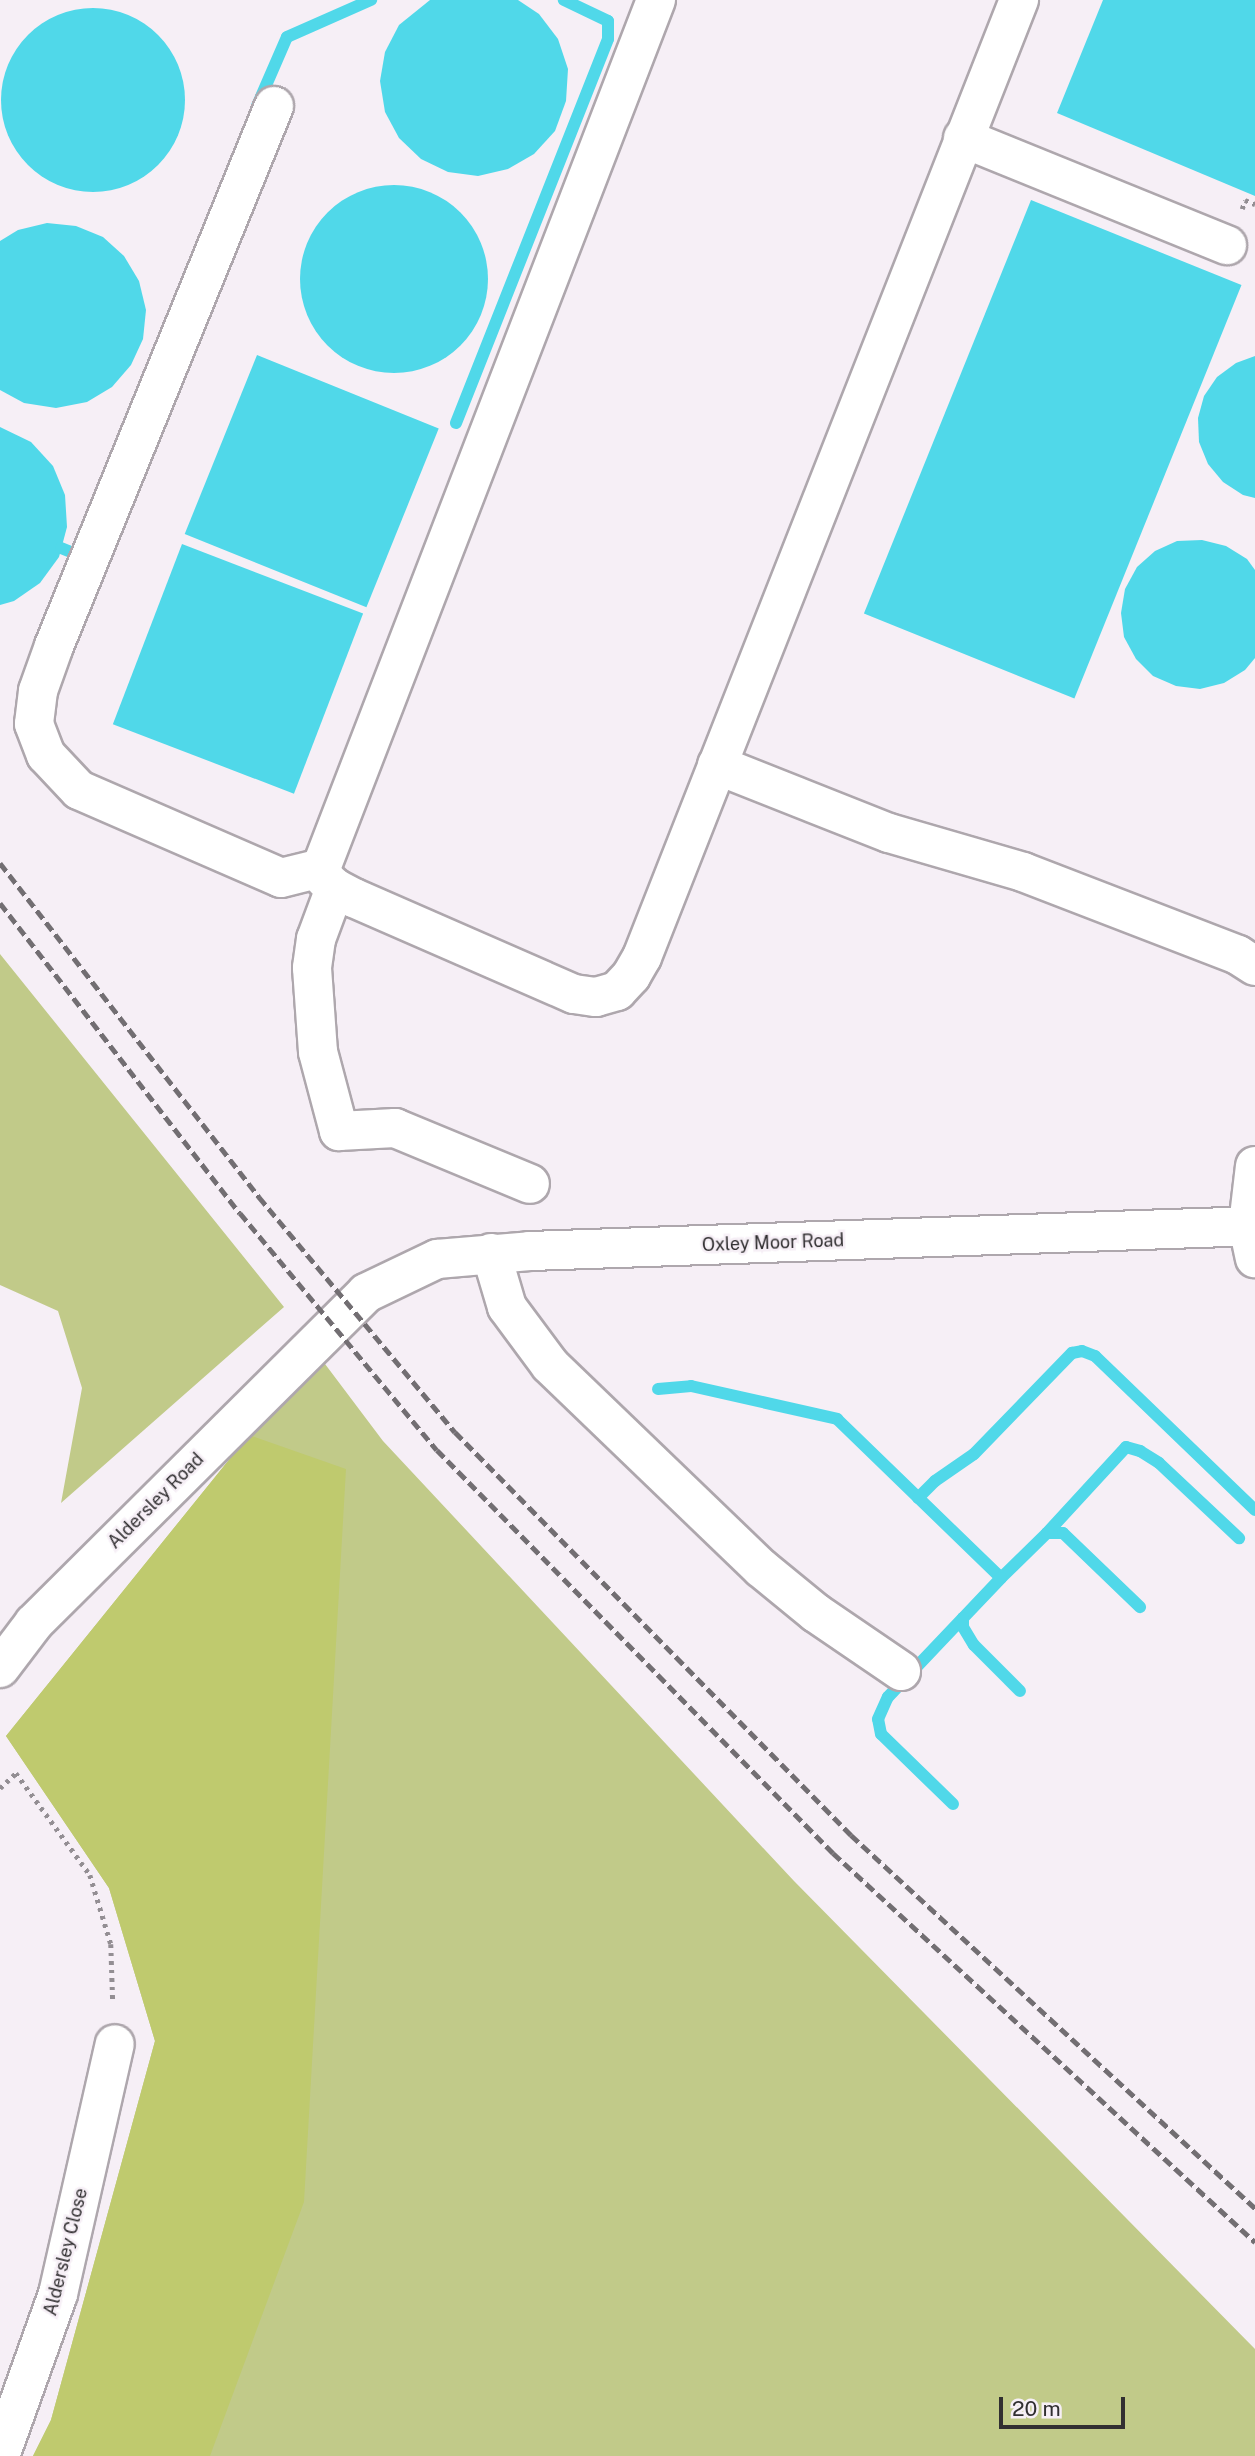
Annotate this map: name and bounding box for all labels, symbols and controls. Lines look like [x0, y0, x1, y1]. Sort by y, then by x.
street label: Oxley Moor Road [701, 1230, 845, 1256]
street label: Aldersley Road [104, 1449, 208, 1553]
street label: Aldersley Close [40, 2186, 92, 2318]
scale bar [1003, 2382, 1129, 2426]
text: 20 m [1012, 2396, 1061, 2421]

